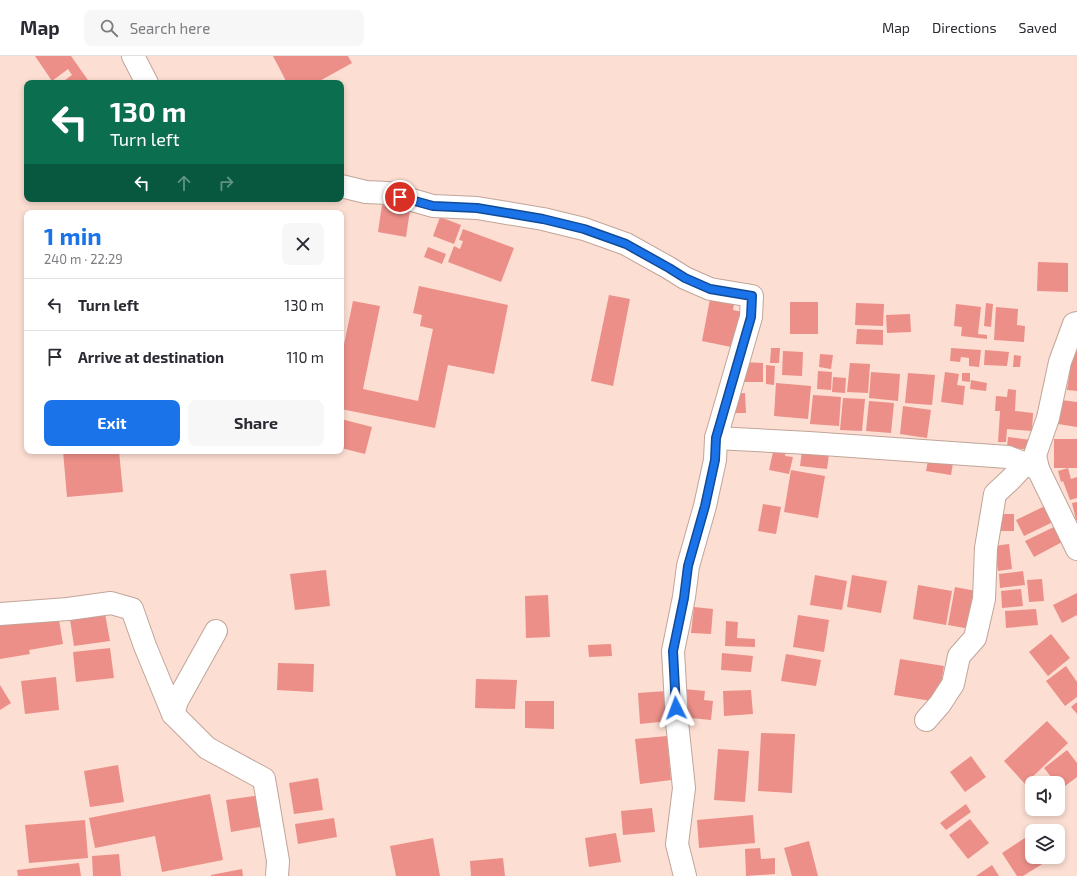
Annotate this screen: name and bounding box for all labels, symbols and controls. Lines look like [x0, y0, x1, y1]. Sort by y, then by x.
search box [84, 10, 364, 46]
text: Map [20, 16, 60, 39]
icon: search [98, 17, 120, 39]
text: Search here [130, 19, 210, 37]
text: Map [882, 19, 910, 36]
text: Directions [932, 19, 997, 36]
text: Saved [1019, 19, 1057, 36]
text: 130 m [110, 94, 186, 128]
icon: left [44, 96, 96, 148]
text: Turn left [110, 128, 180, 150]
icon: left [131, 172, 153, 194]
icon: ahead [173, 172, 195, 194]
icon: right [215, 172, 237, 194]
pin [383, 180, 417, 214]
icon: arrive [389, 186, 411, 208]
text: 1 min [44, 221, 102, 250]
button: close [282, 223, 324, 265]
text: 240 m · 22:29 [44, 251, 123, 267]
icon: left [44, 294, 66, 316]
text: Turn left [78, 296, 139, 314]
text: 130 m [284, 296, 324, 314]
icon: arrive [44, 346, 66, 368]
text: Arrive at destination [78, 348, 224, 366]
text: 110 m [287, 348, 324, 366]
button: Exit [44, 400, 180, 446]
button: Share [188, 400, 324, 446]
position arrow [655, 687, 697, 729]
map controls [1025, 776, 1065, 864]
button: sound [1025, 776, 1065, 816]
button: layers [1025, 824, 1065, 864]

